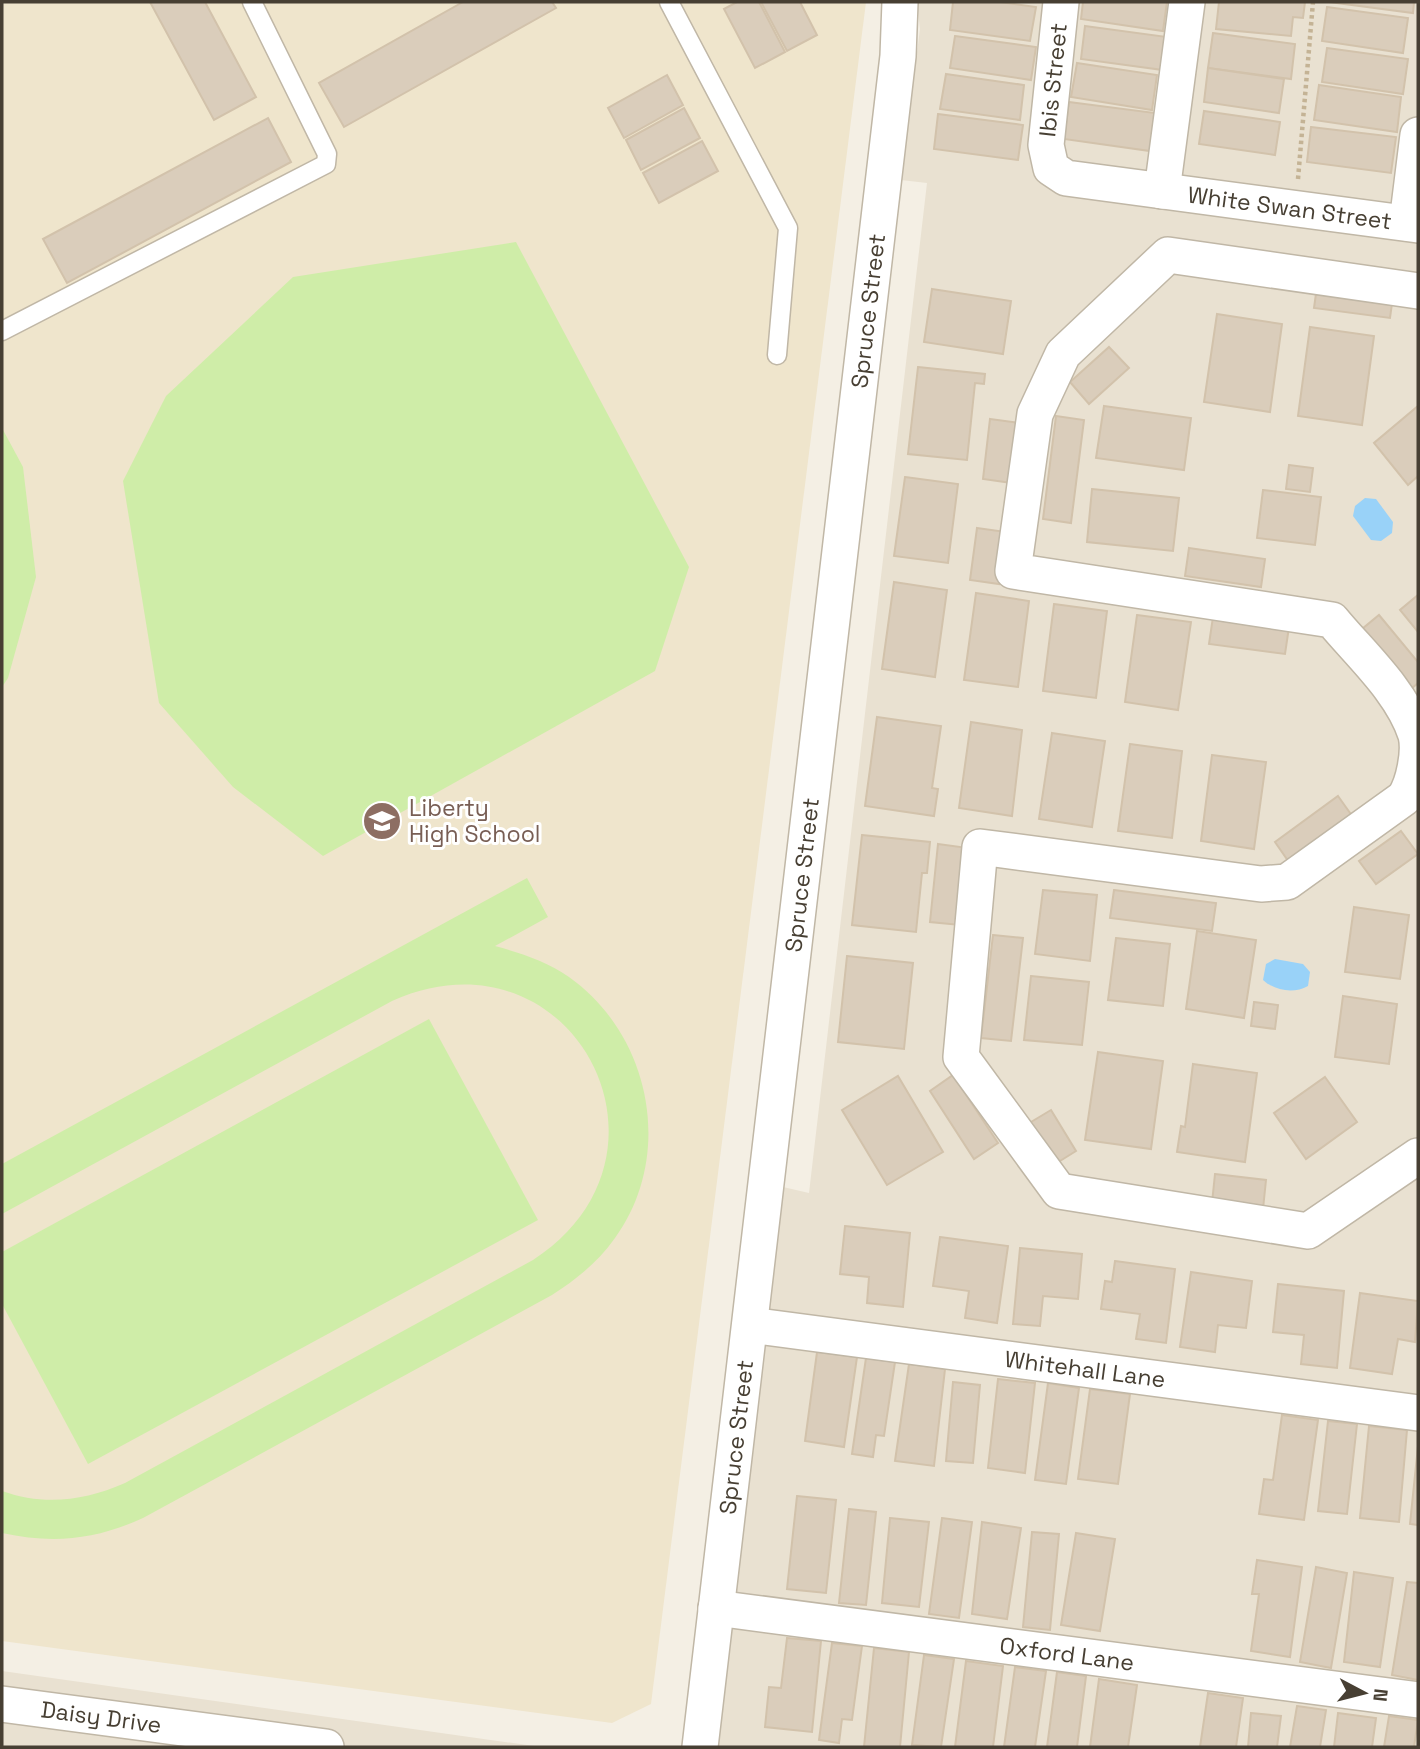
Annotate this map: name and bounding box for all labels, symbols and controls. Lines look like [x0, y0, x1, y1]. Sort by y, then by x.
street label: Ibis Street [1032, 22, 1074, 138]
street label: White Swan Street [1186, 179, 1394, 236]
street label: Spruce Street [844, 232, 892, 390]
place label: Liberty High School [409, 793, 541, 849]
street label: Spruce Street [778, 796, 826, 954]
school or university icon: Liberty High School [361, 800, 403, 842]
street label: Whitehall Lane [1003, 1344, 1167, 1395]
street label: Spruce Street [712, 1358, 760, 1516]
street label: Oxford Lane [998, 1630, 1136, 1678]
north arrow [1329, 1658, 1399, 1728]
text: N [1367, 1687, 1394, 1703]
street label: Daisy Drive [39, 1694, 163, 1740]

